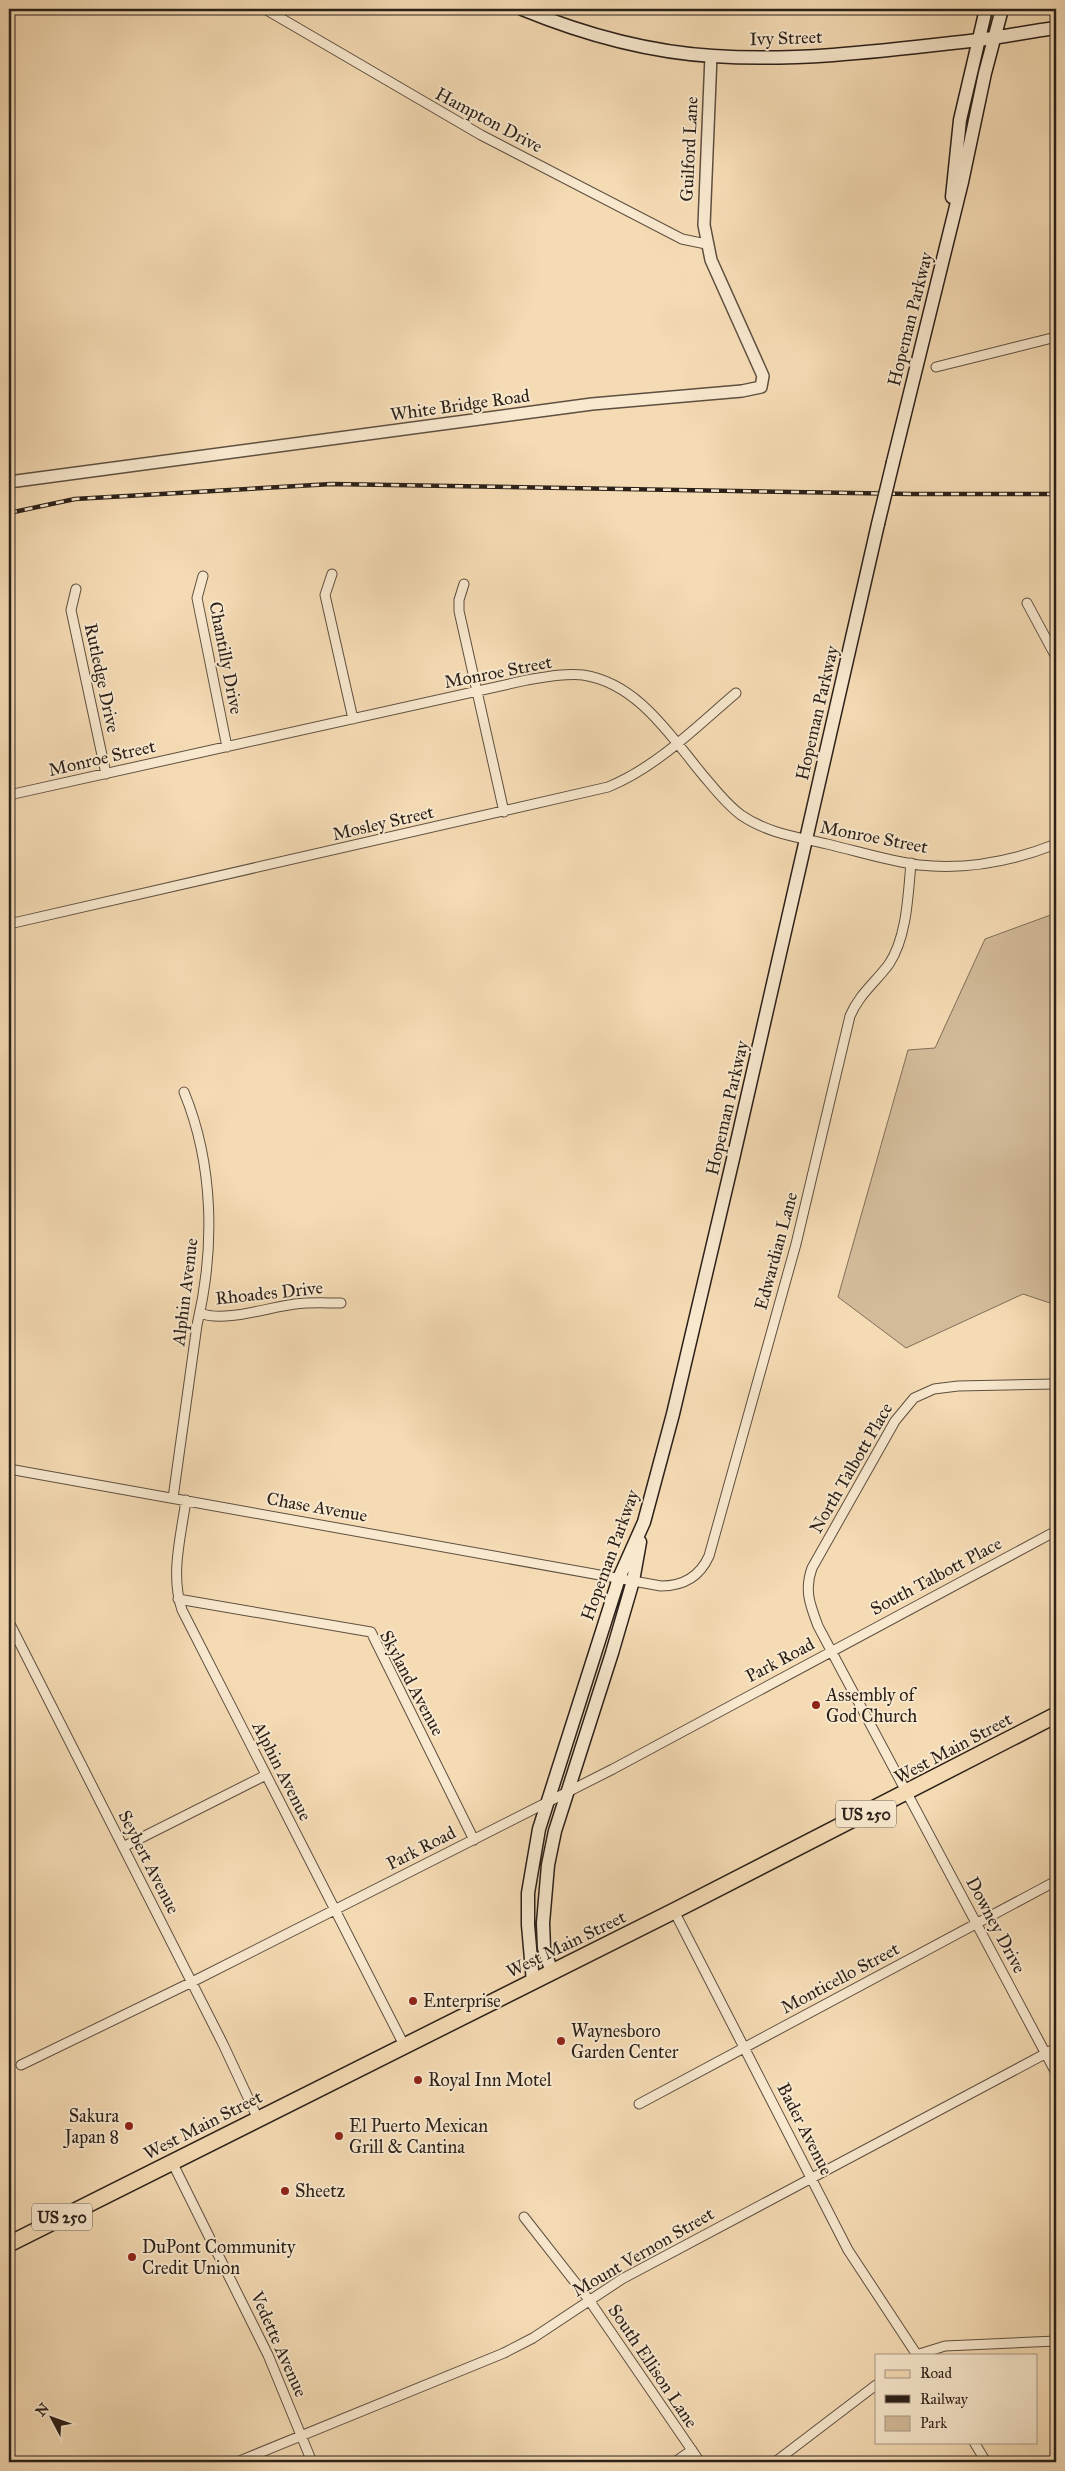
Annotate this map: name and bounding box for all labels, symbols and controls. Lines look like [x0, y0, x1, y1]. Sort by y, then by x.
street label: Ivy Street [749, 26, 824, 50]
street label: Hampton Drive [432, 83, 546, 157]
street label: Guilford Lane [675, 96, 703, 202]
street label: Hopeman Parkway [883, 249, 937, 388]
street label: White Bridge Road [389, 384, 531, 427]
street label: Chantilly Drive [204, 600, 248, 716]
street label: Rutledge Drive [79, 621, 124, 735]
street label: Hopeman Parkway [791, 643, 843, 782]
street label: Monroe Street [442, 651, 554, 693]
street label: Monroe Street [46, 735, 158, 781]
street label: Mosley Street [330, 801, 436, 845]
street label: Monroe Street [818, 816, 930, 858]
street label: Hopeman Parkway [701, 1038, 753, 1177]
street label: Edwardian Lane [750, 1190, 802, 1312]
street label: Alphin Avenue [167, 1237, 203, 1348]
street label: Rhoades Drive [214, 1276, 324, 1310]
street label: North Talbott Place [805, 1399, 897, 1537]
street label: Hopeman Parkway [576, 1486, 644, 1623]
street label: Chase Avenue [265, 1487, 369, 1527]
street label: South Talbott Place [867, 1532, 1005, 1620]
street label: Skyland Avenue [375, 1627, 449, 1739]
street label: Park Road [742, 1633, 818, 1687]
place label: Assembly of God Church [825, 1684, 917, 1727]
marker: Assembly of God Church [810, 1699, 822, 1711]
street label: West Main Street [890, 1707, 1016, 1788]
street label: Alphin Avenue [247, 1717, 316, 1824]
road number: US 250 [836, 1800, 896, 1828]
street label: Seybert Avenue [113, 1806, 185, 1918]
street label: Park Road [383, 1821, 459, 1875]
street label: Downey Drive [961, 1873, 1031, 1977]
street label: West Main Street [503, 1905, 630, 1982]
street label: Monticello Street [777, 1937, 904, 2018]
place label: Enterprise [423, 1990, 501, 2012]
marker: Enterprise [407, 1995, 419, 2007]
place label: Waynesboro Garden Center [571, 2020, 679, 2063]
marker: Waynesboro Garden Center [555, 2035, 567, 2047]
place label: Royal Inn Motel [428, 2069, 552, 2091]
marker: Royal Inn Motel [412, 2074, 424, 2086]
street label: Bader Avenue [772, 2079, 838, 2179]
street label: West Main Street [140, 2085, 267, 2164]
place label: Sakura Japan 8 [63, 2105, 119, 2149]
place label: El Puerto Mexican Grill & Cantina [349, 2115, 488, 2158]
marker: Sakura Japan 8 [123, 2120, 135, 2132]
marker: El Puerto Mexican Grill & Cantina [333, 2130, 345, 2142]
place label: Sheetz [295, 2180, 345, 2202]
marker: Sheetz [279, 2185, 291, 2197]
street label: Mount Vernon Street [568, 2202, 718, 2301]
road number: US 250 [32, 2204, 92, 2230]
place label: DuPont Community Credit Union [142, 2236, 296, 2279]
marker: DuPont Community Credit Union [126, 2251, 138, 2263]
street label: Vedette Avenue [245, 2287, 312, 2400]
street label: South Ellison Lane [603, 2300, 703, 2432]
legend [875, 2354, 1038, 2444]
text: Road [920, 2364, 952, 2382]
text: Railway [920, 2390, 969, 2408]
north arrow [28, 2394, 78, 2444]
text: N [32, 2400, 53, 2420]
text: Park [920, 2414, 947, 2432]

